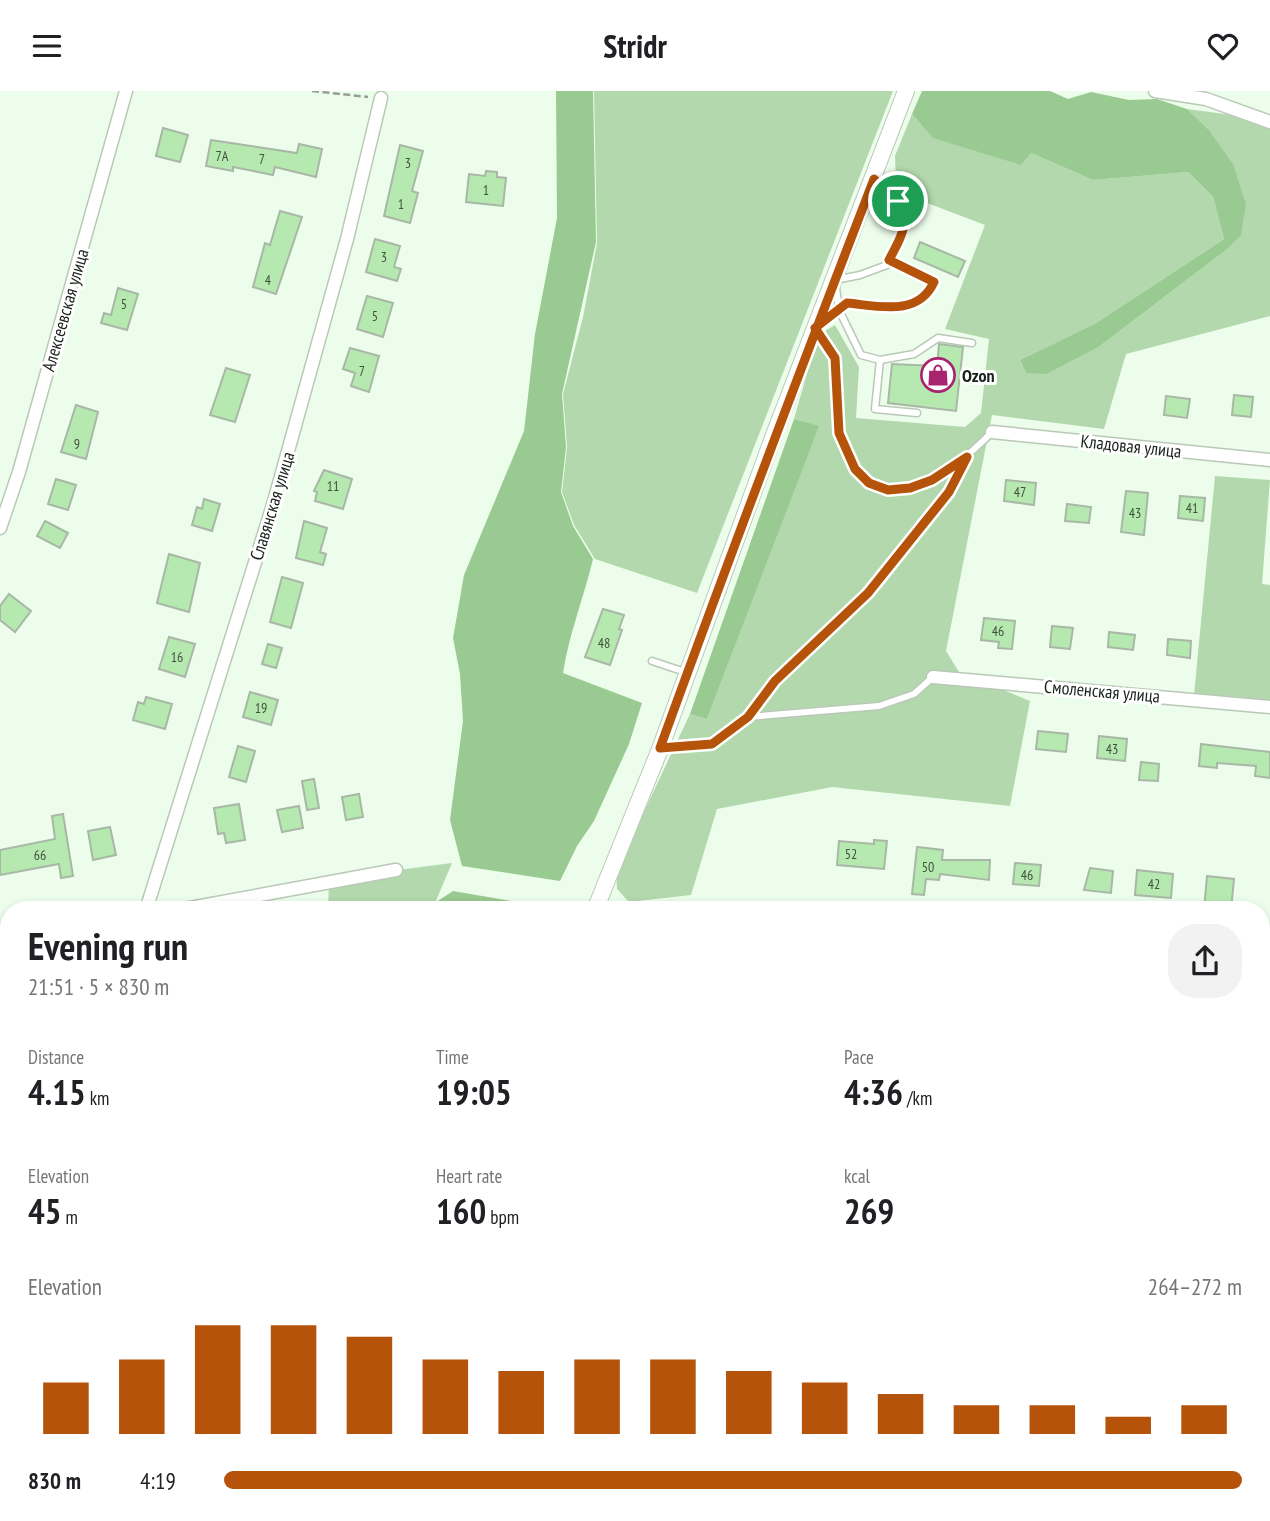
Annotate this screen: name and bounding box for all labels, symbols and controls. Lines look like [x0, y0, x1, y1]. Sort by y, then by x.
text: Stridr [603, 25, 667, 67]
icon: menu [28, 27, 66, 65]
icon: heart [1204, 27, 1242, 65]
house number: 7А [216, 147, 229, 165]
house number: 7 [259, 150, 265, 168]
house number: 3 [405, 154, 411, 172]
pin [868, 171, 928, 231]
house number: 1 [483, 181, 489, 199]
icon: arrive [879, 182, 917, 220]
house number: 1 [398, 195, 404, 213]
street label: Алексеевская улица [37, 246, 93, 374]
house number: 3 [381, 248, 387, 266]
house number: 4 [265, 271, 272, 289]
house number: 5 [121, 295, 127, 313]
house number: 5 [372, 307, 378, 325]
shop icon: Ozon [919, 356, 957, 394]
house number: 7 [359, 362, 365, 380]
place label: Ozon [962, 364, 995, 387]
street label: Кладовая улица [1080, 429, 1182, 463]
house number: 9 [74, 435, 80, 453]
street label: Славянская улица [245, 449, 299, 563]
house number: 11 [327, 477, 339, 495]
house number: 47 [1014, 483, 1026, 501]
house number: 41 [1186, 499, 1198, 517]
house number: 43 [1129, 504, 1141, 522]
house number: 46 [992, 622, 1004, 640]
house number: 48 [598, 634, 610, 652]
house number: 16 [171, 648, 183, 666]
street label: Смоленская улица [1043, 674, 1161, 708]
house number: 19 [255, 699, 267, 717]
house number: 43 [1106, 740, 1118, 758]
house number: 52 [845, 845, 857, 863]
house number: 66 [34, 846, 46, 864]
house number: 50 [922, 858, 934, 876]
house number: 46 [1021, 866, 1033, 884]
house number: 42 [1148, 875, 1160, 893]
text: Evening run [28, 921, 188, 970]
button: share [1168, 924, 1242, 998]
text: 21:51 · 5 × 830 m [28, 972, 169, 1001]
text: Distance [28, 1045, 84, 1069]
text: Time [436, 1045, 469, 1069]
text: Pace [844, 1045, 874, 1069]
text: 4.15 [28, 1069, 86, 1115]
text: 19:05 [436, 1069, 512, 1115]
text: 4:36 [844, 1069, 903, 1115]
text: km [86, 1086, 109, 1110]
text: /km [903, 1086, 932, 1110]
text: Elevation [28, 1164, 89, 1188]
text: Heart rate [436, 1164, 502, 1188]
text: kcal [844, 1164, 870, 1188]
text: 45 [28, 1188, 61, 1234]
text: 160 [436, 1188, 486, 1234]
text: 269 [844, 1188, 894, 1234]
text: m [61, 1205, 78, 1229]
text: bpm [486, 1205, 519, 1229]
text: Elevation [28, 1272, 102, 1301]
text: 264–272 m [1148, 1272, 1242, 1301]
text: 830 m [28, 1466, 81, 1495]
text: 4:19 [140, 1466, 176, 1495]

